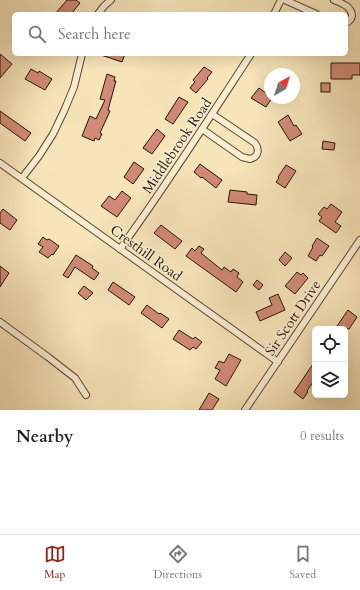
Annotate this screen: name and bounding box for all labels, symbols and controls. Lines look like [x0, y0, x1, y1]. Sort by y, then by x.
search box [12, 12, 348, 56]
icon: search [26, 23, 48, 45]
text: Search here [58, 24, 131, 44]
north arrow [264, 68, 300, 104]
street label: Middlebrook Road [138, 94, 216, 198]
street label: Cresthill Road [106, 220, 186, 286]
street label: Sir Scott Drive [261, 277, 325, 359]
map controls [312, 326, 348, 398]
button: locate [312, 326, 348, 362]
button: layers [312, 362, 348, 398]
text: Nearby [16, 425, 73, 448]
text: 0 results [300, 427, 344, 445]
tab: Map [44, 543, 66, 582]
tab: Directions [153, 543, 202, 582]
tab: Saved [290, 543, 316, 582]

